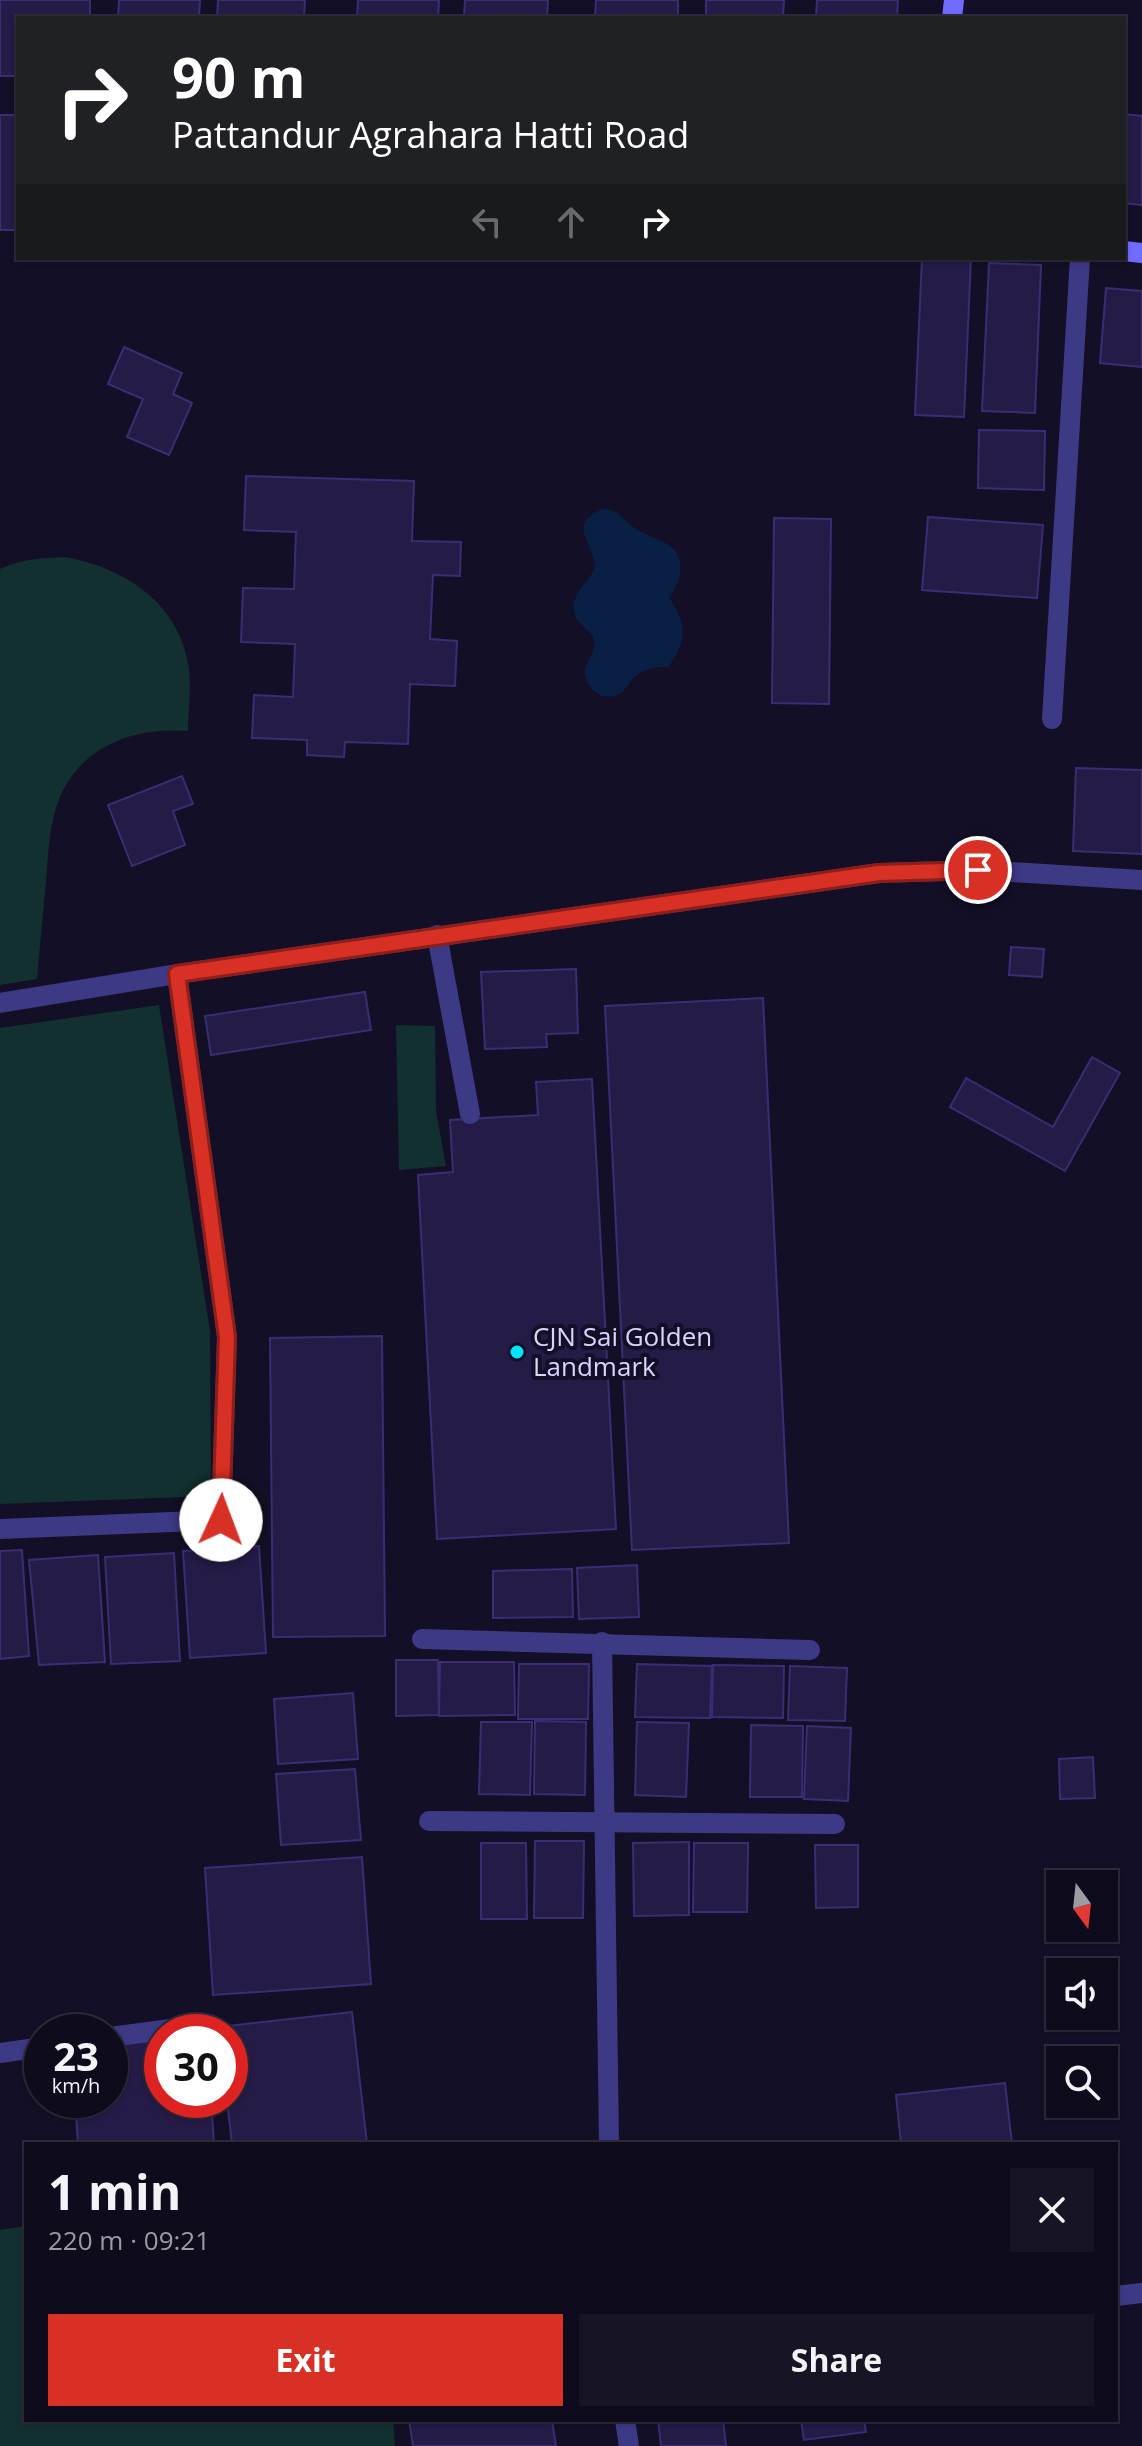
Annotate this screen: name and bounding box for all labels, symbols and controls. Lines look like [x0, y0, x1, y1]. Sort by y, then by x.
text: 90 m [172, 38, 306, 114]
icon: right [40, 48, 144, 152]
text: Pattandur Agrahara Hatti Road [172, 110, 689, 159]
icon: left [465, 200, 509, 244]
icon: ahead [549, 200, 593, 244]
icon: right [633, 200, 677, 244]
pin [944, 836, 1012, 904]
icon: arrive [956, 848, 1000, 892]
place label: CJN Sai Golden Landmark [533, 1318, 712, 1384]
marker: CJN Sai Golden Landmark [508, 1343, 526, 1361]
position arrow [179, 1478, 263, 1562]
north arrow [1046, 1870, 1118, 1942]
map controls [1046, 1870, 1118, 2118]
button: sound [1046, 1958, 1118, 2030]
speed limit sign: 30 [144, 2014, 248, 2118]
text: 23 [53, 2028, 99, 2083]
button: search [1046, 2046, 1118, 2118]
text: km/h [52, 2072, 100, 2099]
text: 1 min [48, 2159, 181, 2224]
button: close [1010, 2168, 1094, 2252]
text: 220 m · 09:21 [48, 2222, 210, 2258]
button: Exit [48, 2314, 563, 2406]
button: Share [579, 2314, 1094, 2406]

